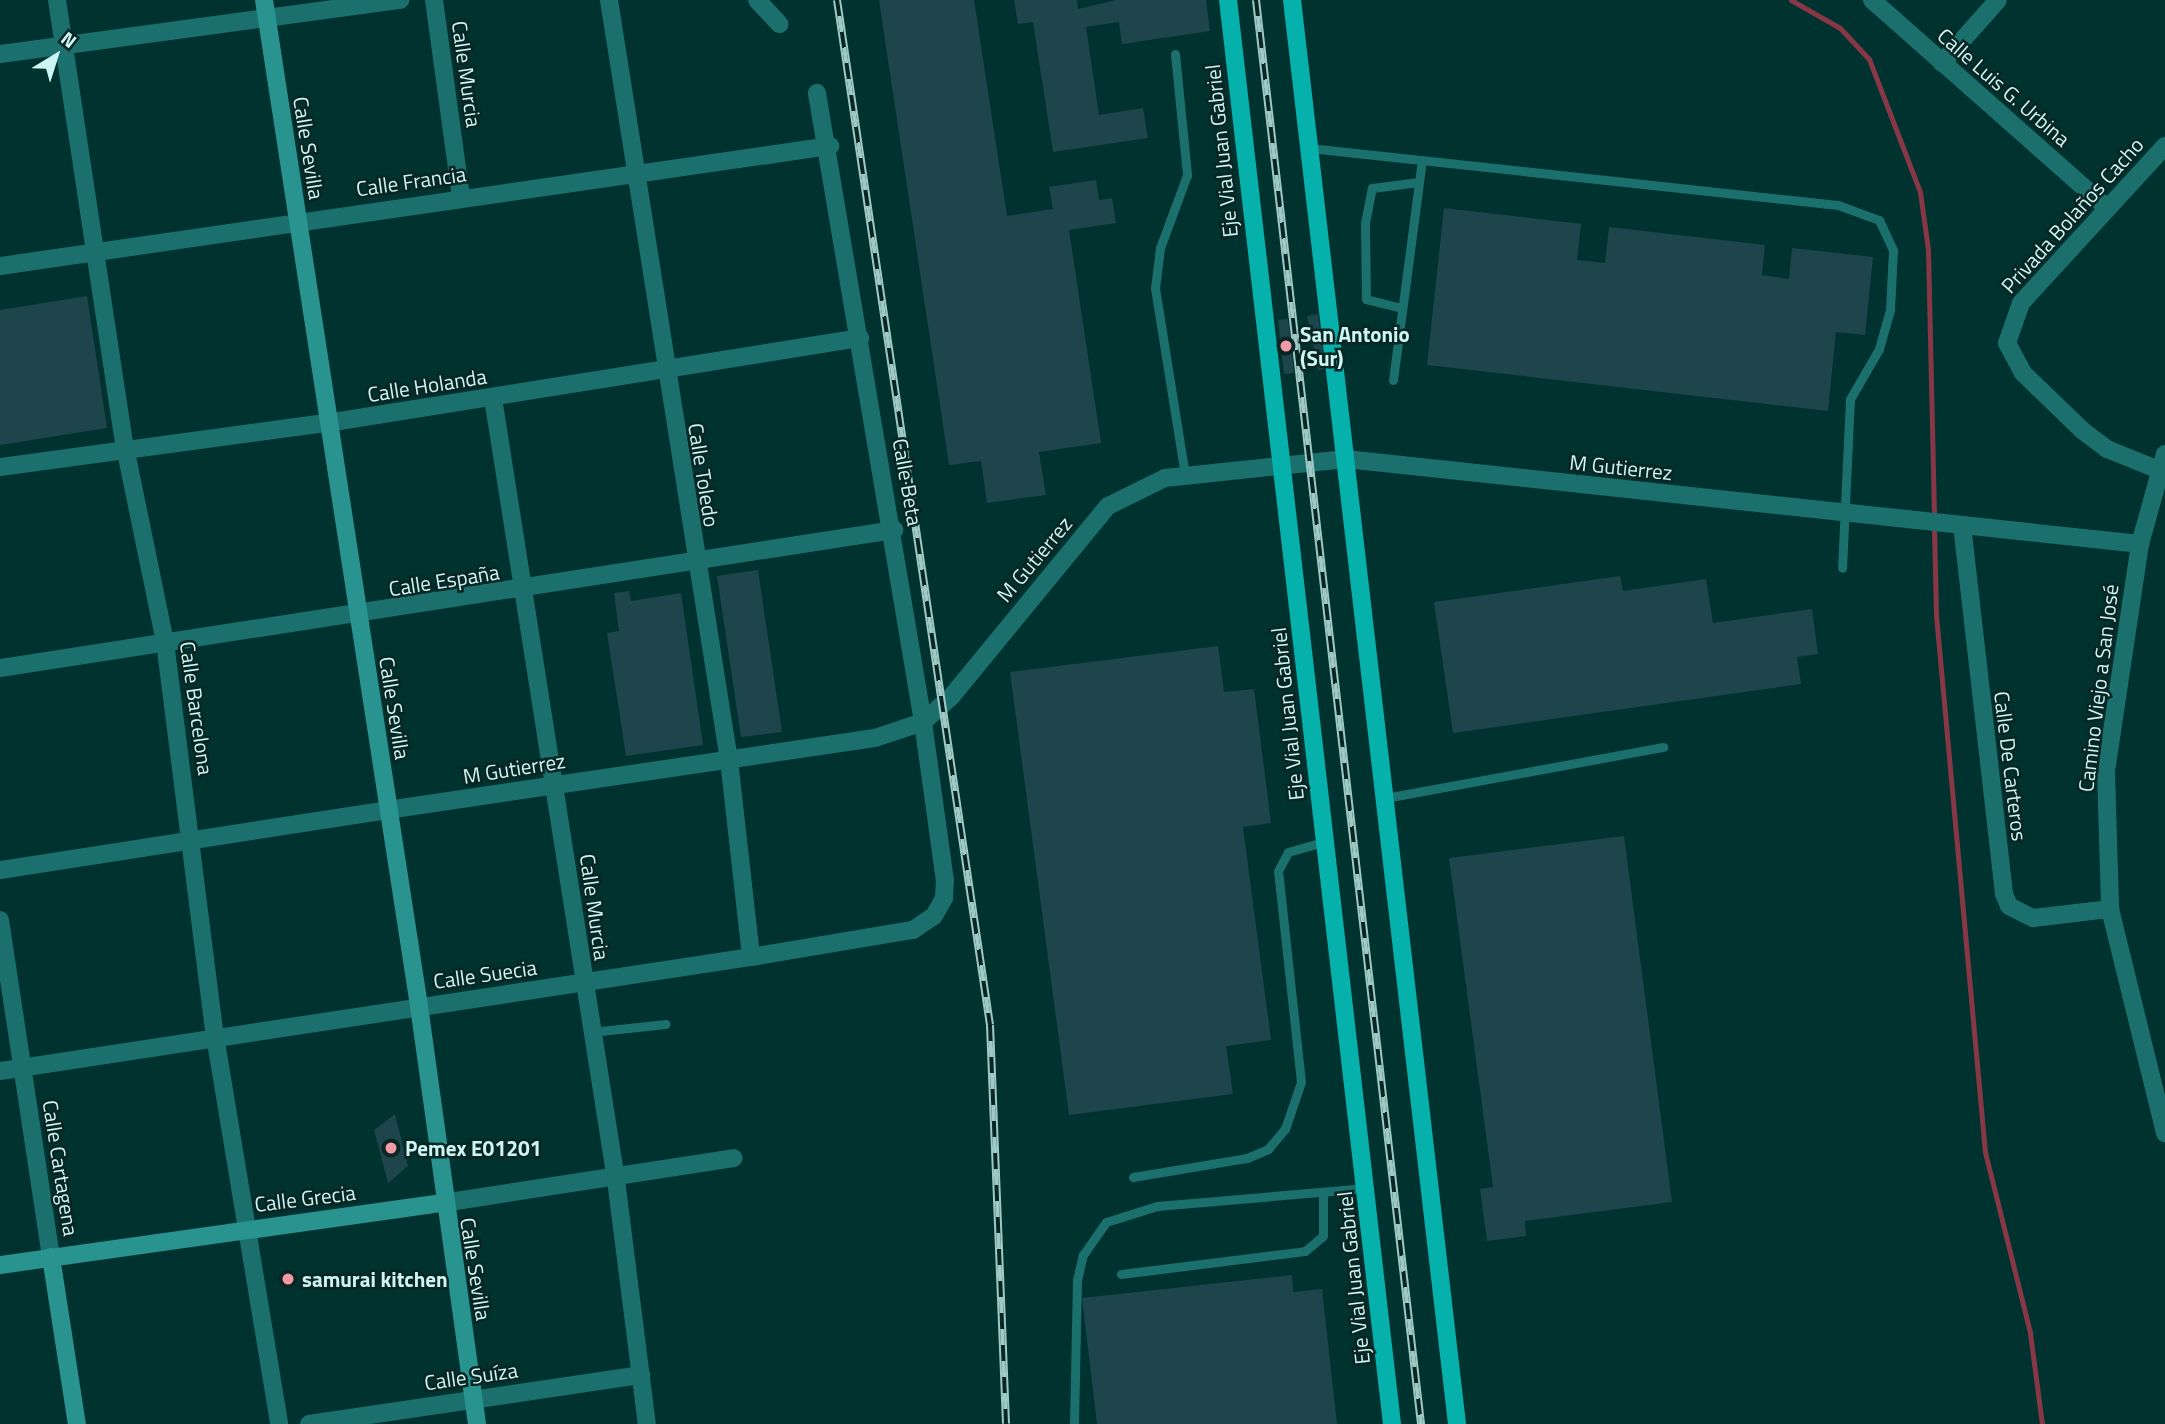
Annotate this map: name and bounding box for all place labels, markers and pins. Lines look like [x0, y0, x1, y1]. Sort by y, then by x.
place label: San Antonio (Sur) [1300, 321, 1410, 371]
marker: San Antonio (Sur) [1278, 338, 1294, 354]
place label: Pemex E01201 [405, 1135, 541, 1161]
marker: Pemex E01201 [383, 1140, 399, 1156]
place label: samurai kitchen [302, 1266, 448, 1292]
marker: samurai kitchen [280, 1271, 296, 1287]

